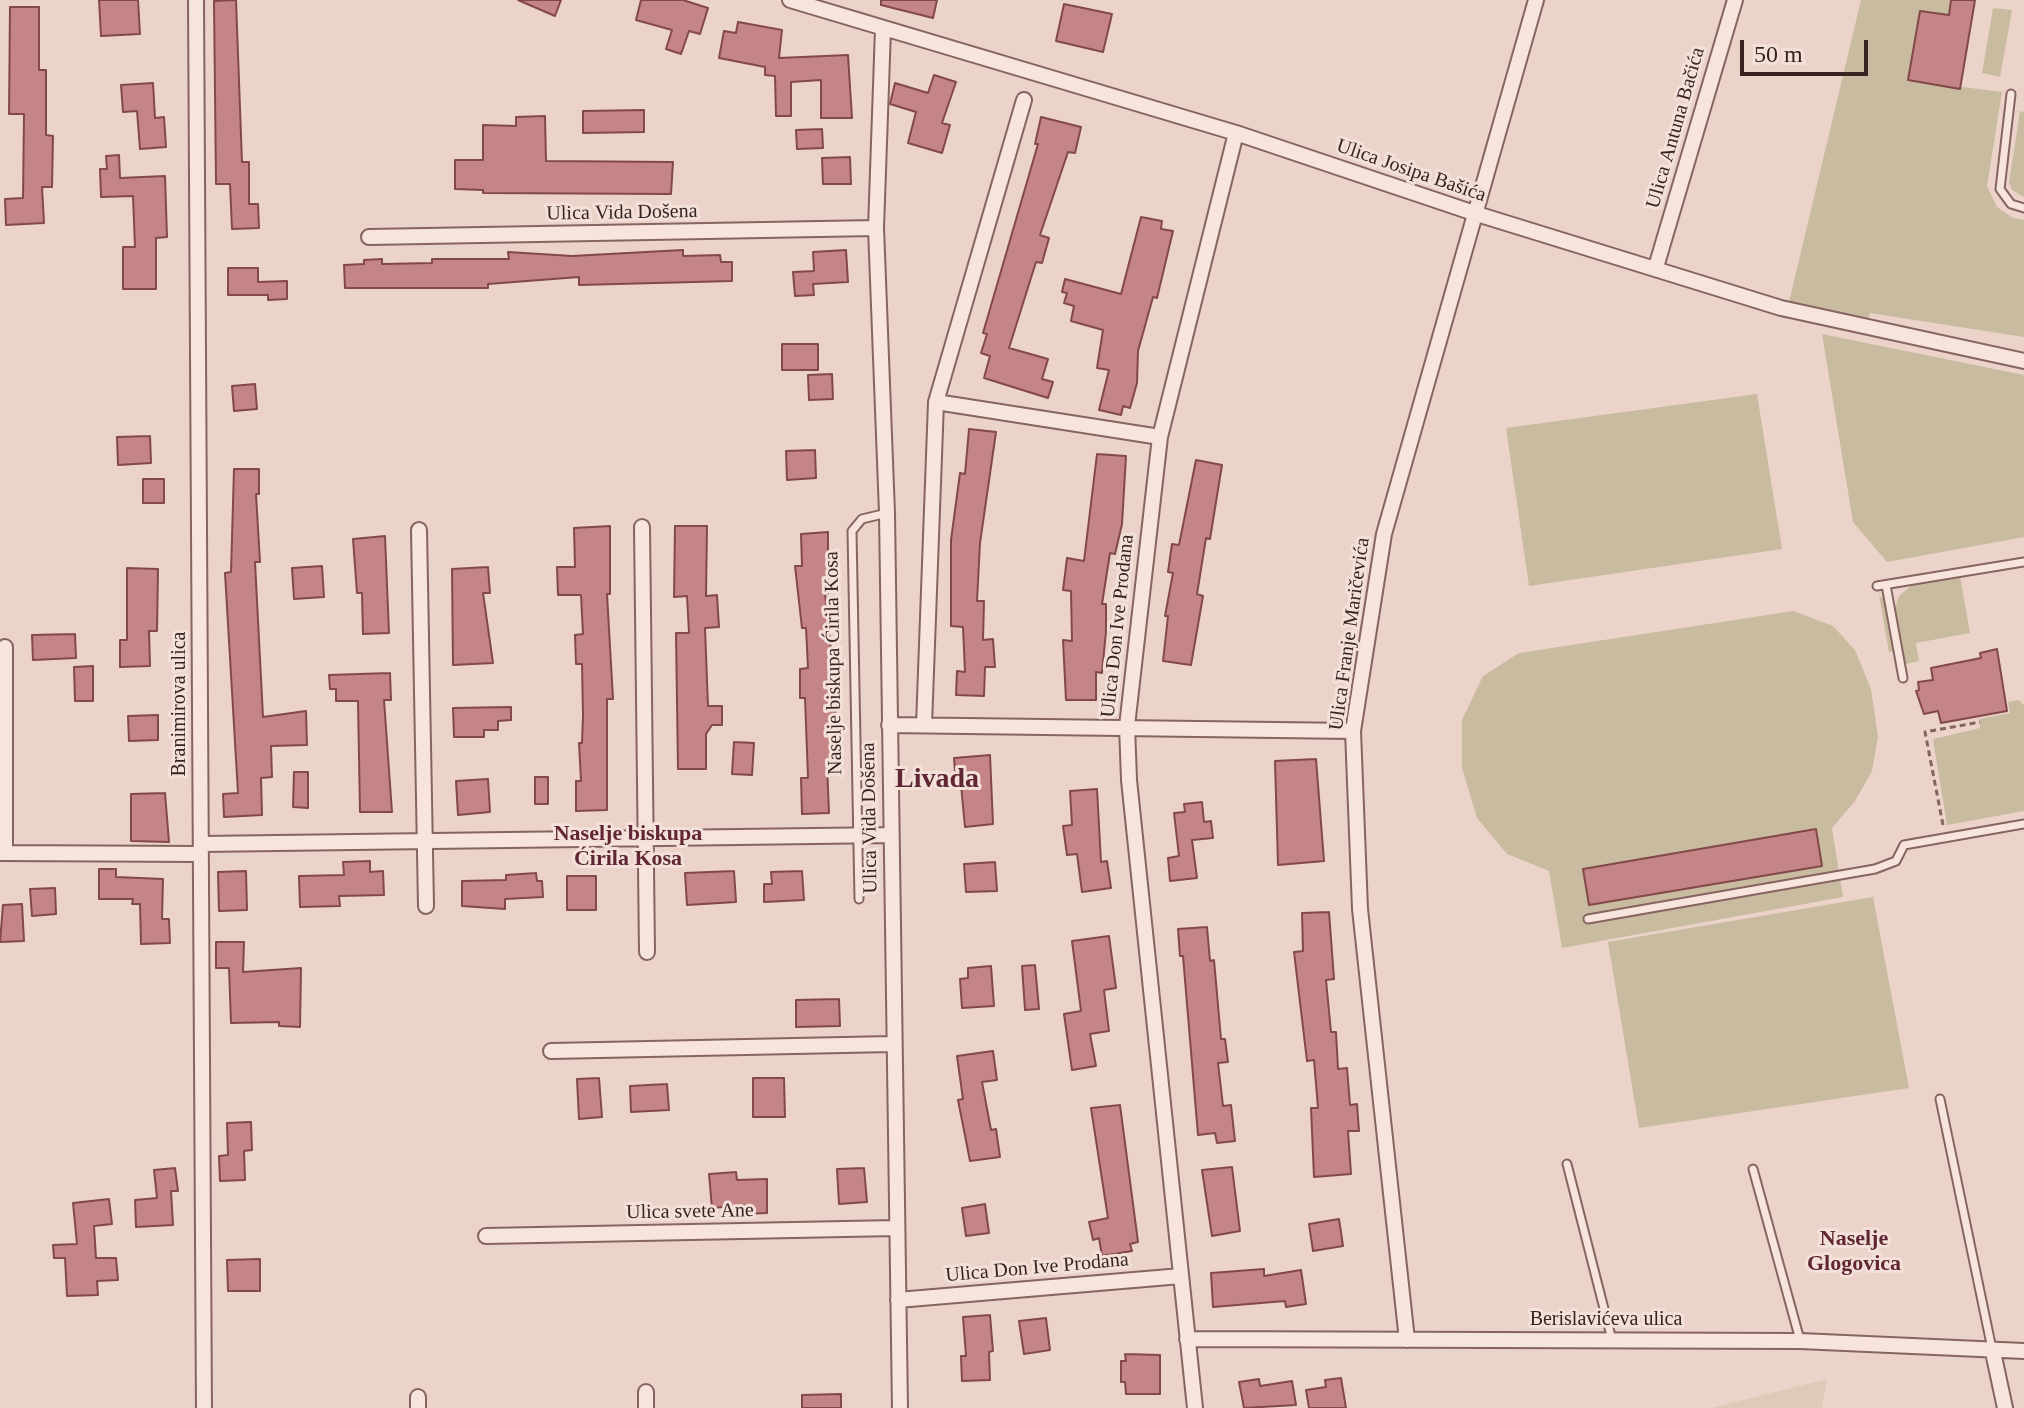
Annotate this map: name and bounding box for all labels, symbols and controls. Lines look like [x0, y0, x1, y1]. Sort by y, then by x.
scale bar [1744, 24, 1872, 74]
text: 50 m [1754, 41, 1803, 67]
street label: Ulica Antuna Bačića [1642, 45, 1710, 211]
street label: Ulica Josipa Bašića [1333, 134, 1489, 208]
street label: Ulica Vida Došena [546, 200, 698, 226]
street label: Ulica Don Ive Prodana [1096, 533, 1140, 719]
street label: Ulica Franje Maričevića [1325, 536, 1375, 732]
street label: Naselje biskupa Ćirila Kosa [820, 551, 848, 775]
street label: Branimirova ulica [168, 632, 192, 776]
street label: Ulica Vida Došena [857, 742, 883, 894]
district label: Livada [895, 763, 979, 797]
district label: Naselje biskupa Ćirila Kosa [554, 821, 702, 872]
street label: Ulica svete Ane [626, 1199, 754, 1225]
district label: Naselje Glogovica [1807, 1226, 1901, 1278]
street label: Ulica Don Ive Prodana [944, 1248, 1130, 1288]
street label: Berislavićeva ulica [1530, 1308, 1682, 1332]

